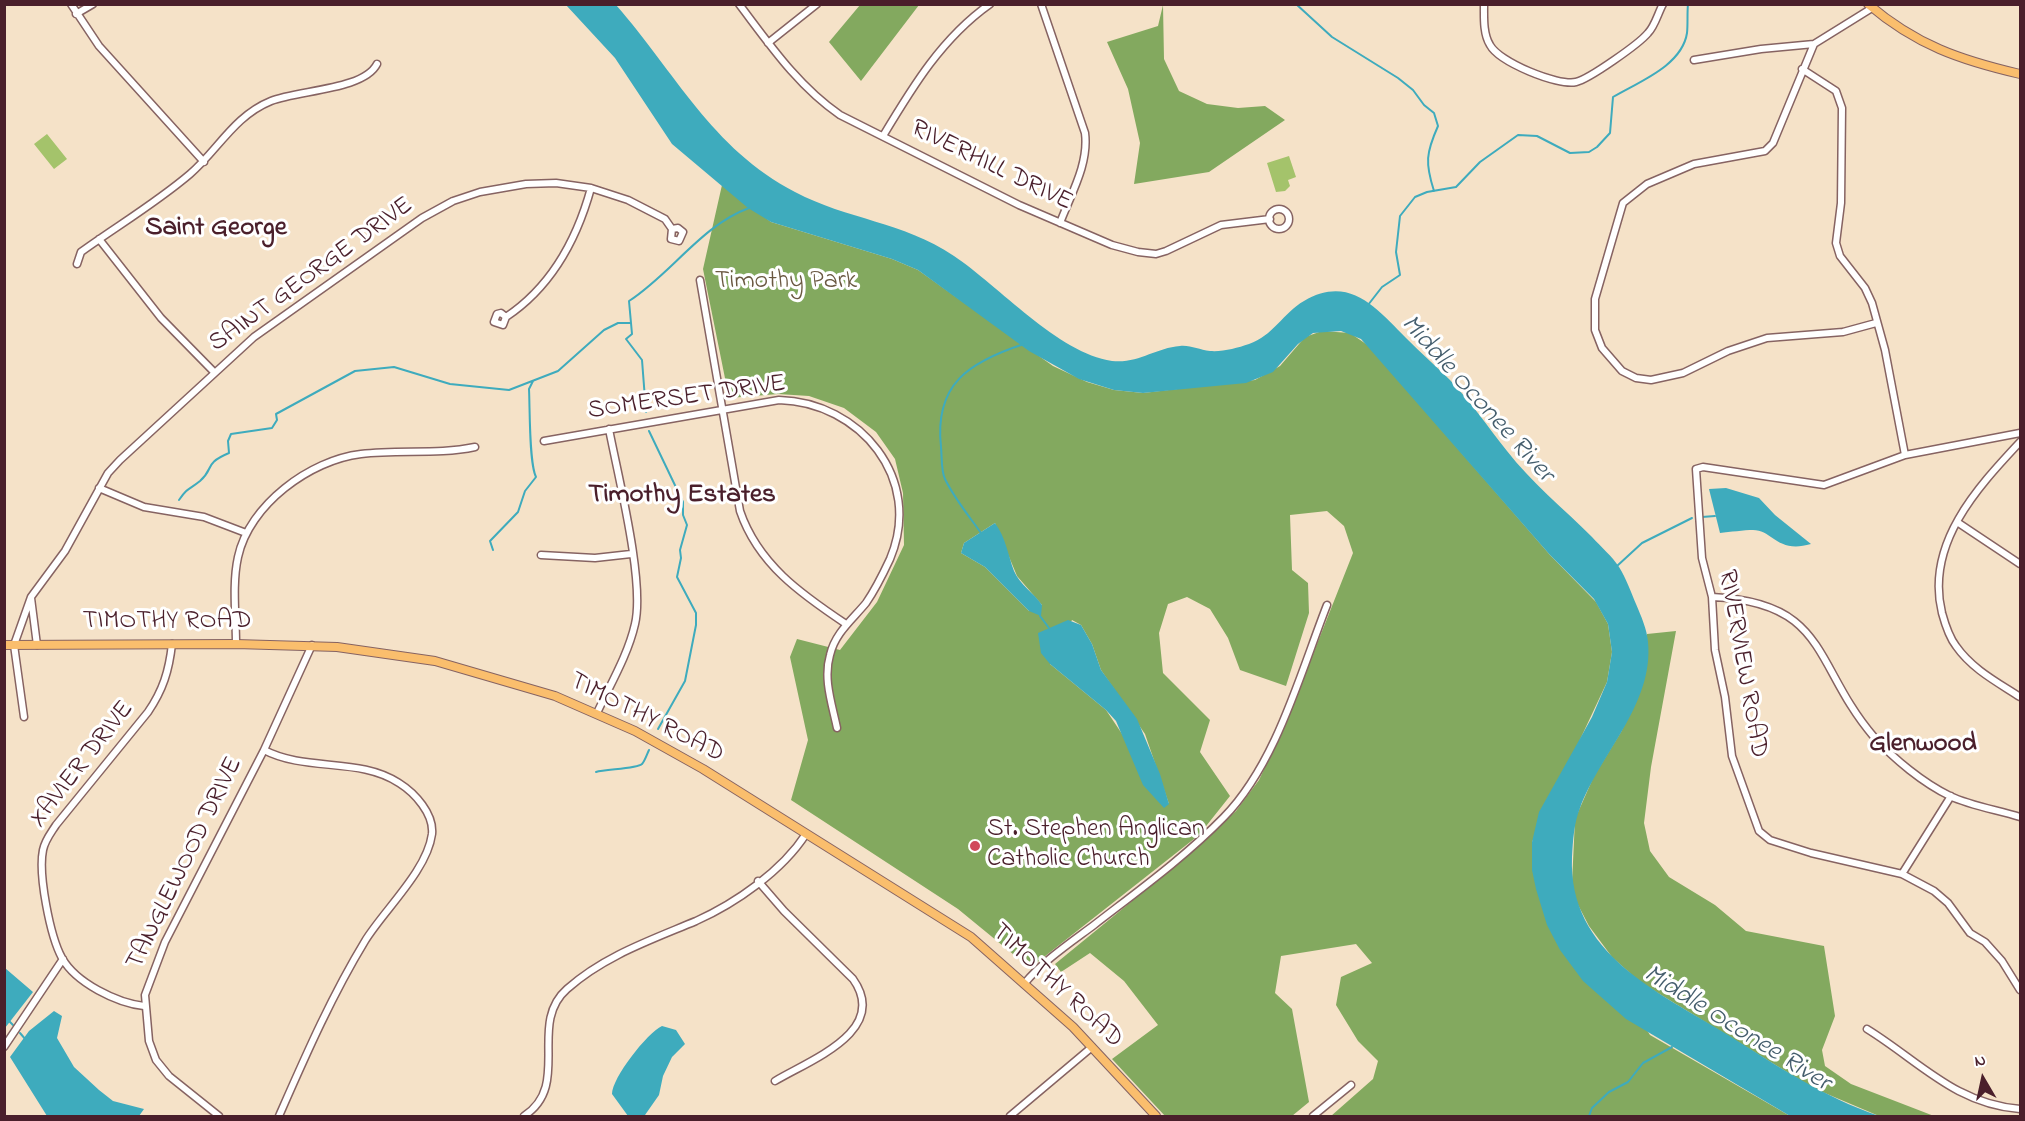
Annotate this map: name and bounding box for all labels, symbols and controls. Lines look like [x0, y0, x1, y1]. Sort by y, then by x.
street label: RIVERHILL DRIVE [905, 114, 1077, 220]
street label: SAINT GEORGE DRIVE [204, 192, 420, 360]
district label: Saint George [145, 214, 287, 246]
park label: Timothy Park [715, 267, 857, 299]
water label: Middle Oconee River [1392, 309, 1560, 491]
street label: SOMERSET DRIVE [586, 370, 788, 428]
district label: Timothy Estates [588, 481, 776, 513]
street label: RIVERVIEW ROAD [1709, 568, 1773, 760]
street label: TIMOTHY ROAD [82, 607, 252, 639]
street label: TIMOTHY ROAD [564, 667, 728, 771]
street label: XAVIER DRIVE [24, 696, 142, 834]
district label: Glenwood [1869, 730, 1977, 762]
street label: TANGLEWOOD DRIVE [121, 753, 251, 975]
place label: St. Stephen Anglican Catholic Church [987, 815, 1205, 876]
marker: St. Stephen Anglican Catholic Church [968, 839, 982, 853]
street label: TIMOTHY ROAD [984, 918, 1128, 1056]
water label: Middle Oconee River [1636, 959, 1836, 1101]
north arrow [1953, 1049, 2013, 1109]
text: N [1973, 1049, 1987, 1074]

